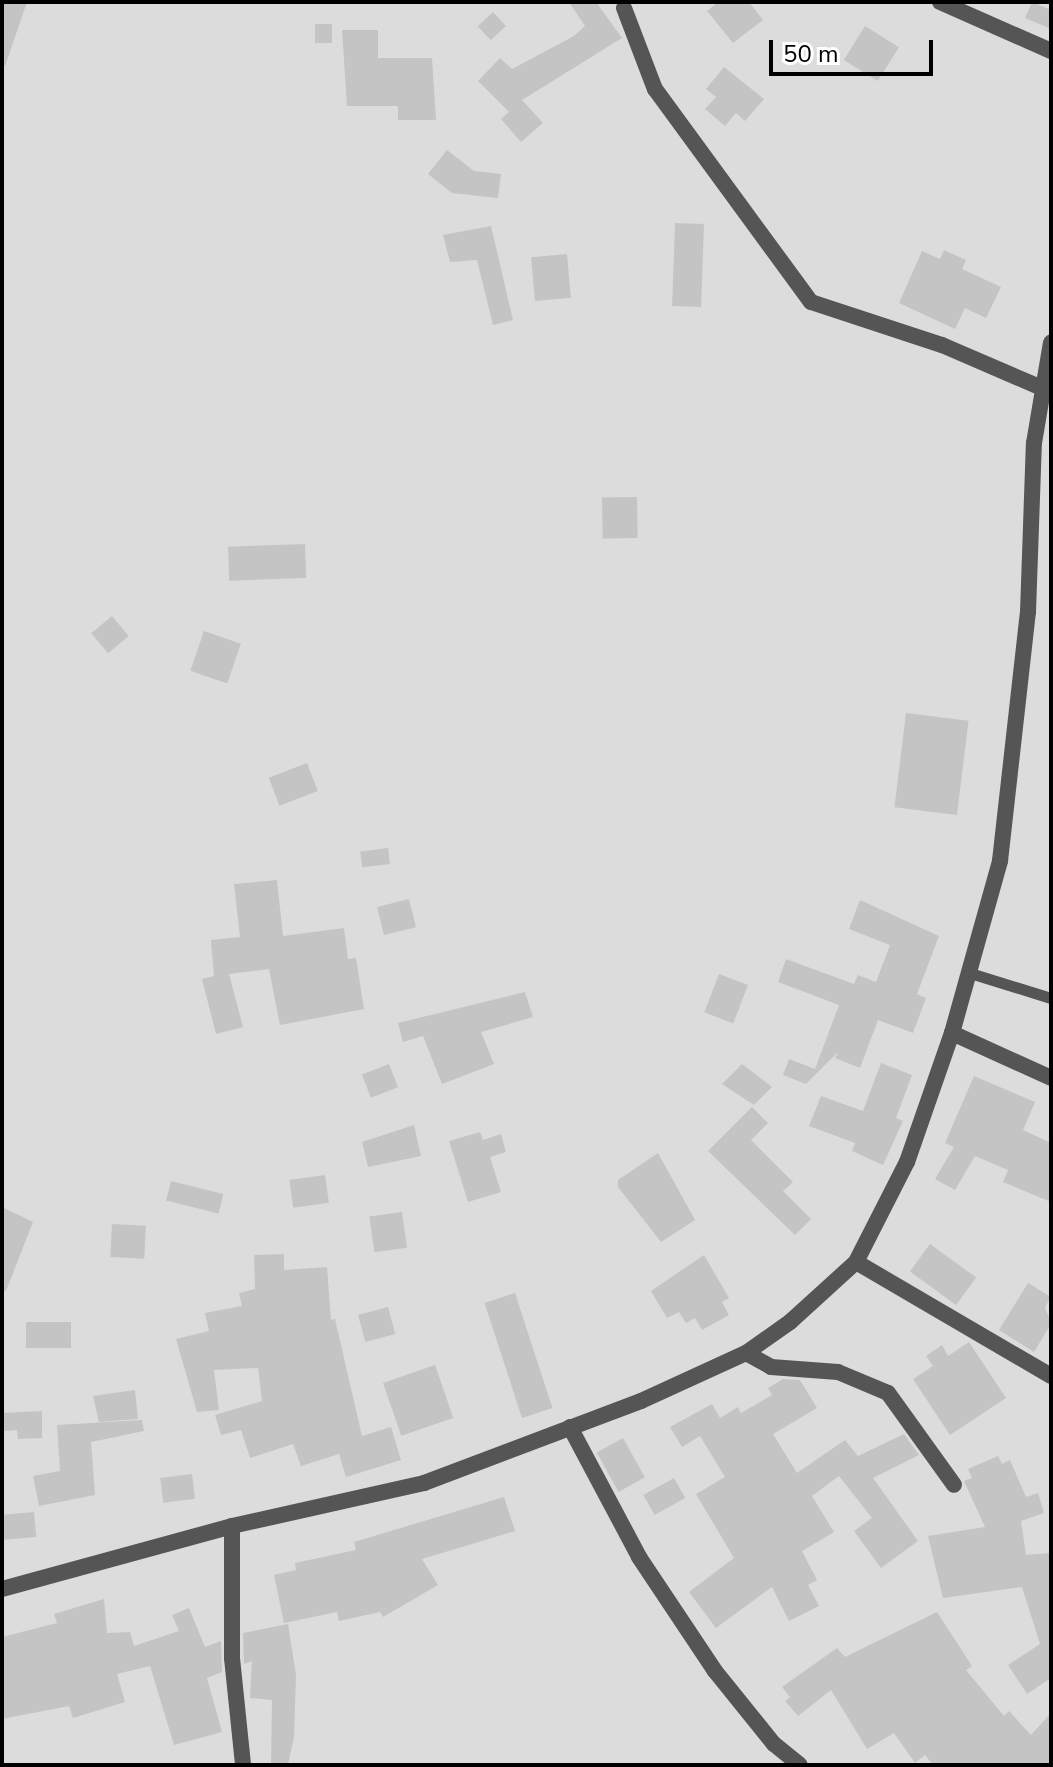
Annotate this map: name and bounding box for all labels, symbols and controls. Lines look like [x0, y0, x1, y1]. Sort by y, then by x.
scale bar [773, 24, 937, 74]
text: 50 m [783, 38, 839, 70]

